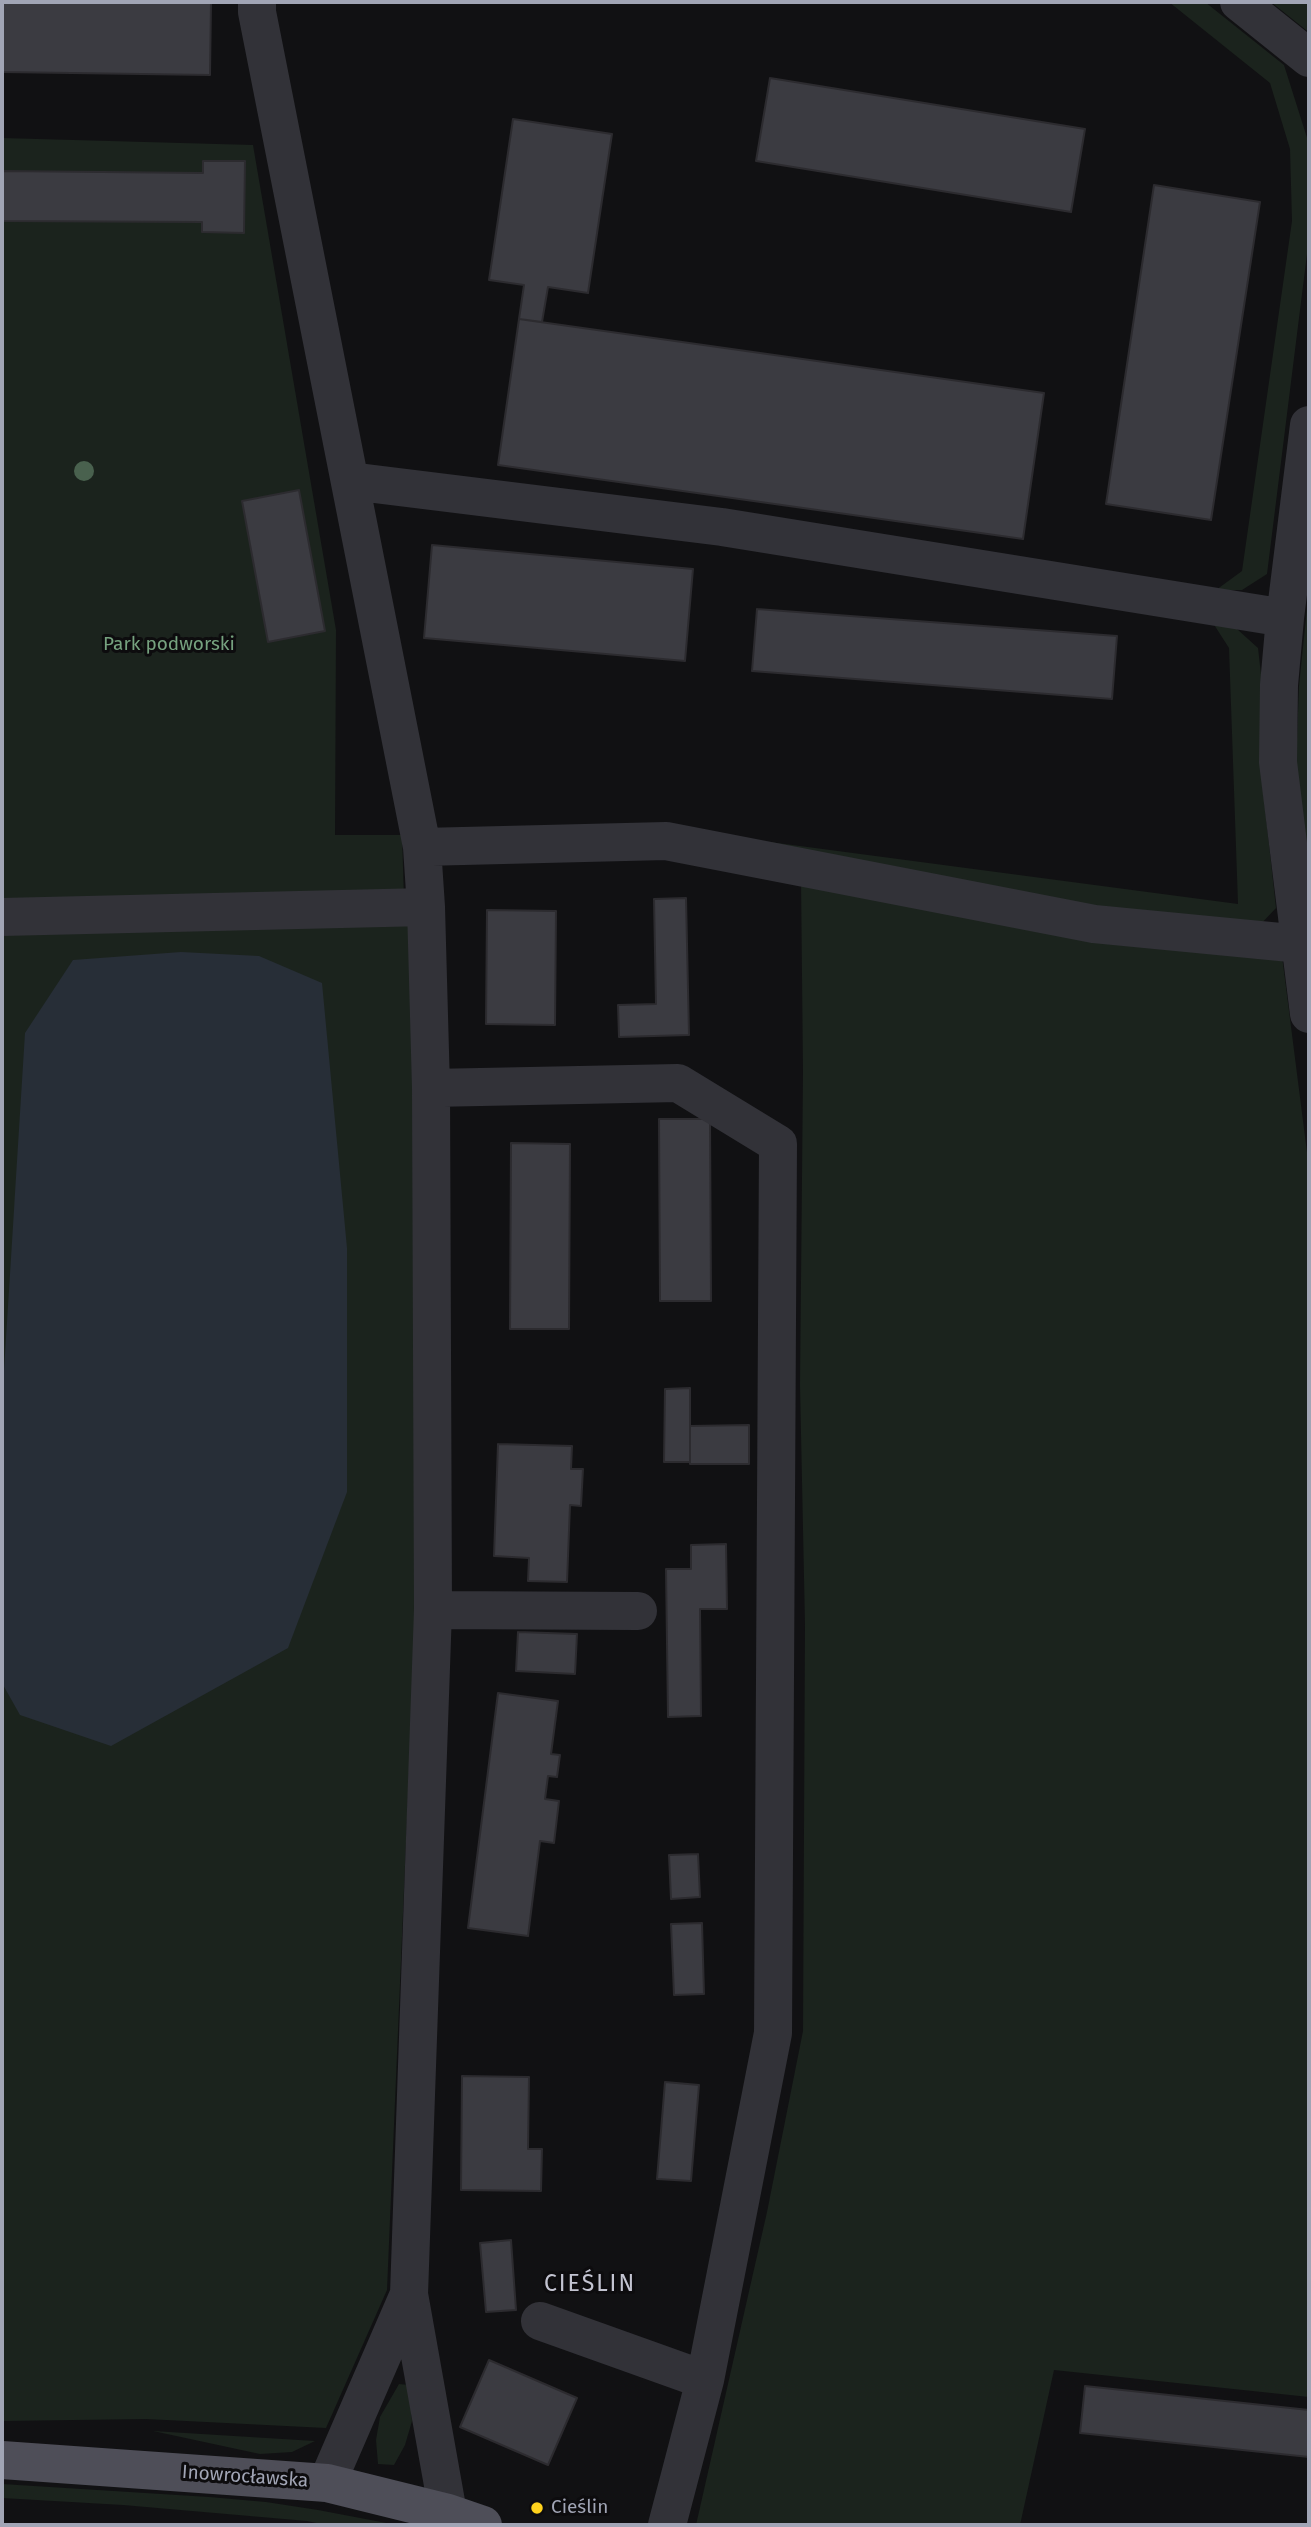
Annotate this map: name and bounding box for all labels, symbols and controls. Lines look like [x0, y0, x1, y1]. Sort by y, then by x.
park label: Park podworski [103, 634, 235, 656]
district label: CIEŚLIN [545, 2271, 635, 2299]
street label: Inowrocławska [181, 2461, 309, 2493]
place label: Cieślin [551, 2497, 608, 2519]
marker: Cieślin [529, 2500, 545, 2516]

